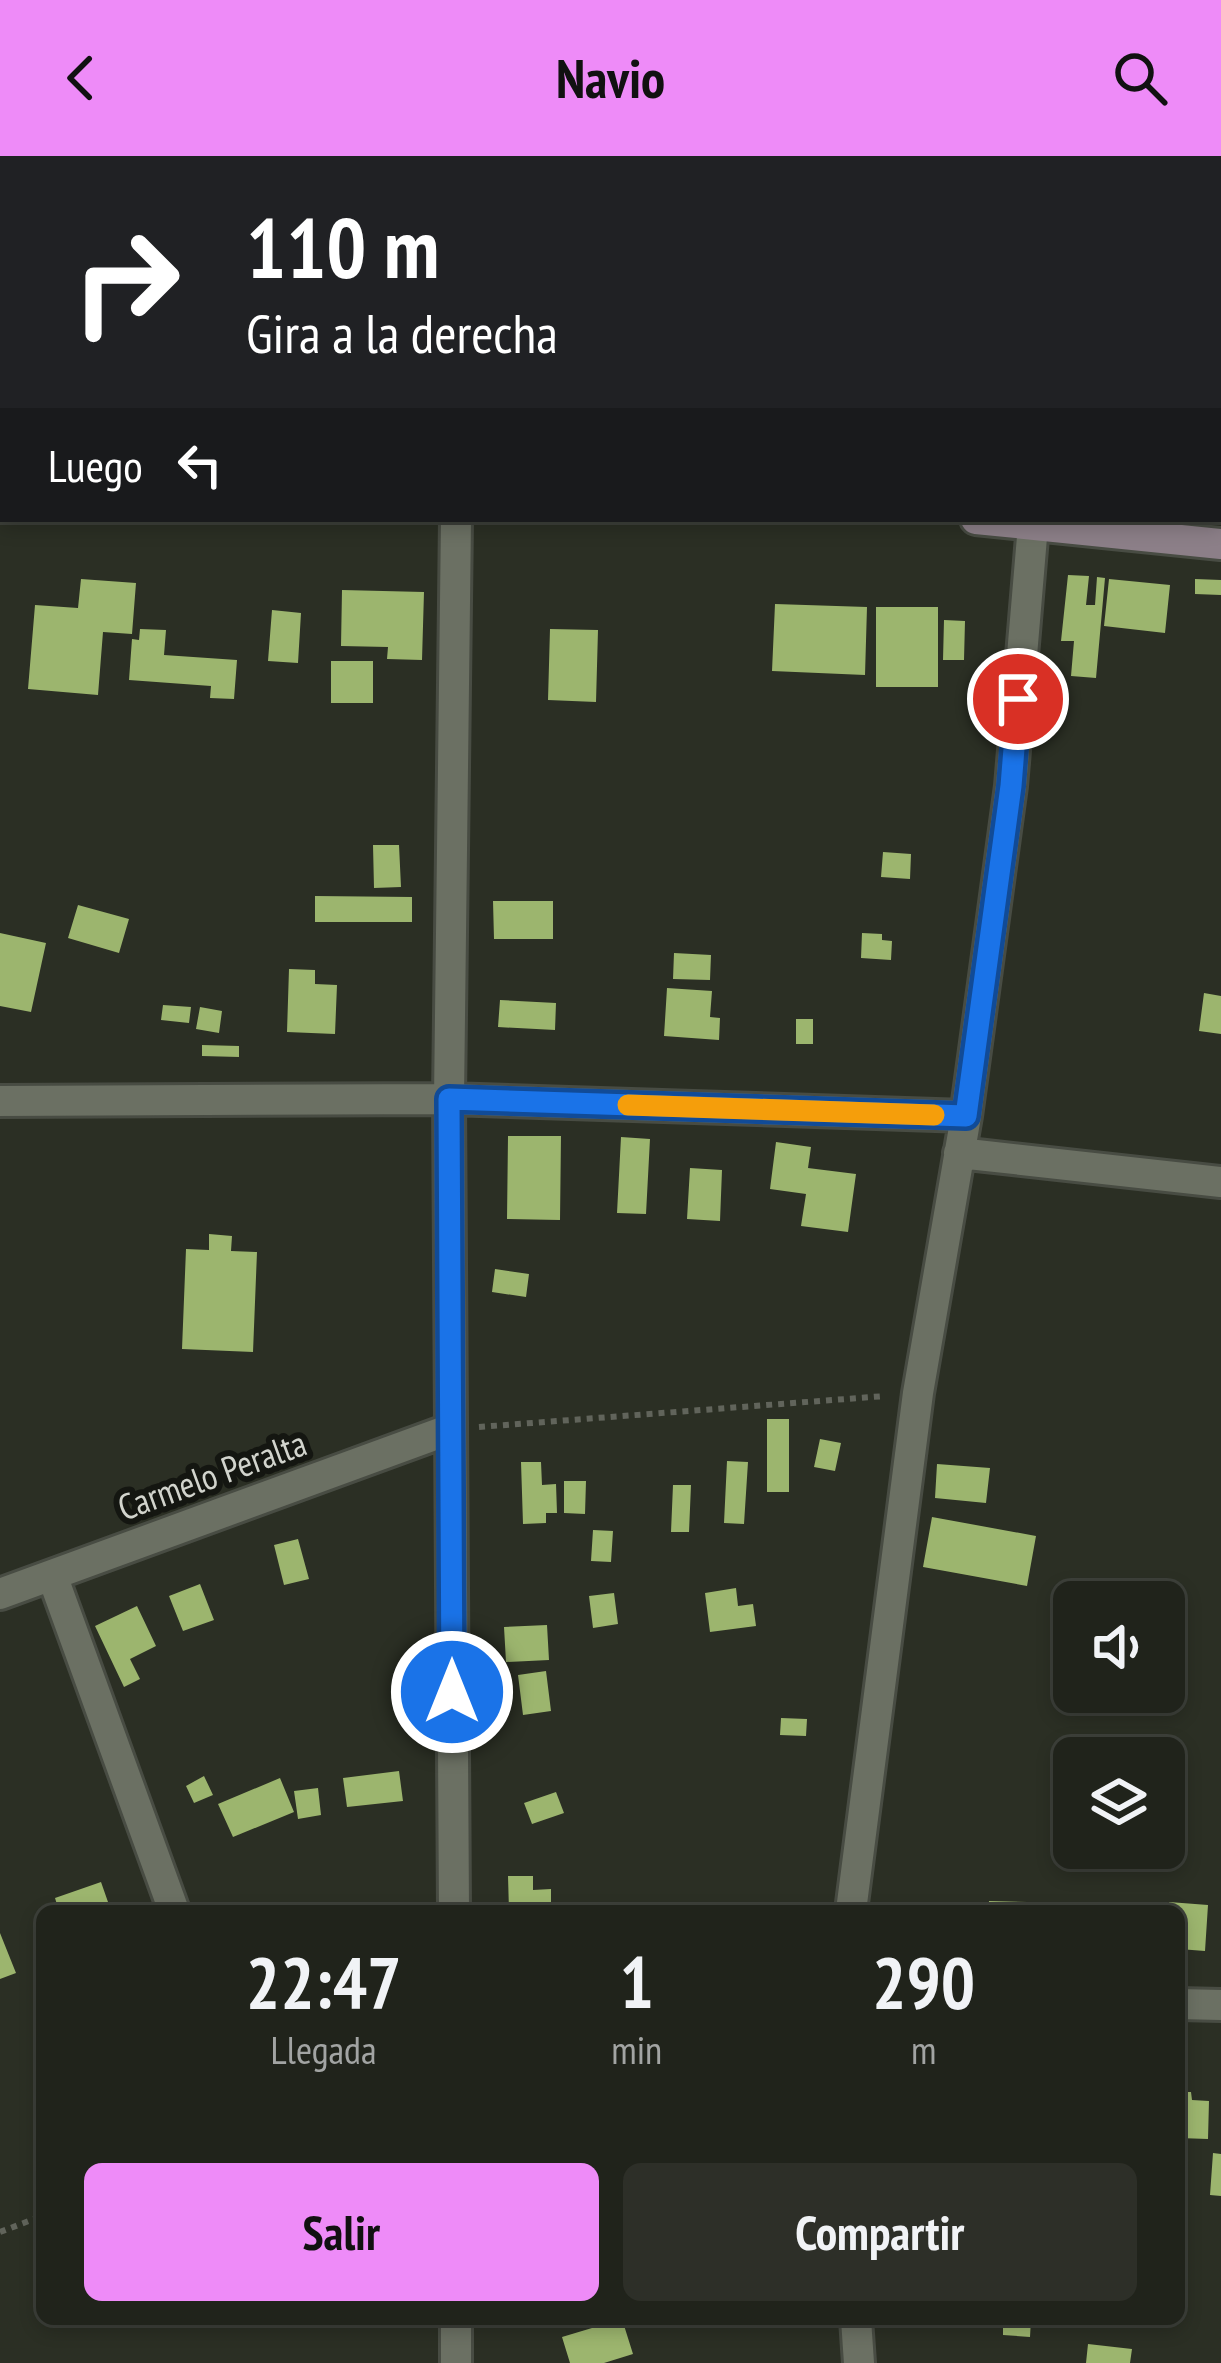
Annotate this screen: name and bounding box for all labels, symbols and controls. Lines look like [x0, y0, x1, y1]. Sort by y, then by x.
text: Navio [556, 43, 665, 113]
icon: back [48, 45, 114, 111]
icon: search [1107, 45, 1173, 111]
text: 110 m [246, 192, 439, 301]
icon: right [48, 204, 204, 360]
text: Gira a la derecha [246, 298, 558, 368]
icon: left [167, 432, 233, 498]
text: Luego [48, 436, 143, 494]
pin [967, 648, 1069, 750]
icon: arrive [985, 666, 1051, 732]
street label: Carmelo Peralta [111, 1419, 313, 1530]
map controls [1053, 1581, 1185, 1869]
button: sound [1053, 1581, 1185, 1713]
position arrow [389, 1629, 515, 1755]
button: layers [1053, 1737, 1185, 1869]
text: 22:47 [246, 1935, 402, 2028]
text: 1 [620, 1935, 654, 2028]
text: 290 [872, 1935, 975, 2028]
text: Llegada [271, 2024, 377, 2075]
text: min [611, 2024, 662, 2075]
text: m [911, 2024, 936, 2075]
button: Salir [84, 2163, 599, 2301]
button: Compartir [623, 2163, 1137, 2301]

